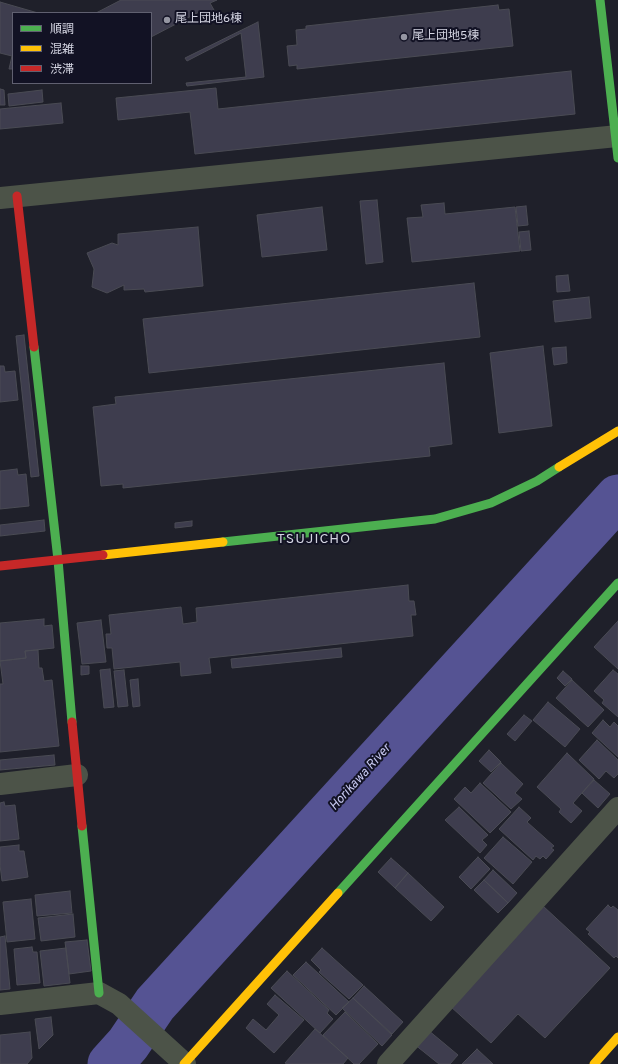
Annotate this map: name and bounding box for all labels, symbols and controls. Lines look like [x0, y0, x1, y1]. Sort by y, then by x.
legend [12, 12, 152, 84]
place label: 尾上団地6棟 [175, 13, 242, 27]
marker: 尾上団地6棟 [162, 15, 172, 25]
text: 順調 [50, 22, 74, 38]
place label: 尾上団地5棟 [412, 30, 479, 44]
marker: 尾上団地5棟 [399, 32, 409, 42]
text: 混雑 [50, 42, 74, 58]
text: 渋滞 [50, 62, 74, 78]
district label: TSUJICHO [277, 532, 351, 548]
water label: Horikawa River [327, 741, 395, 815]

